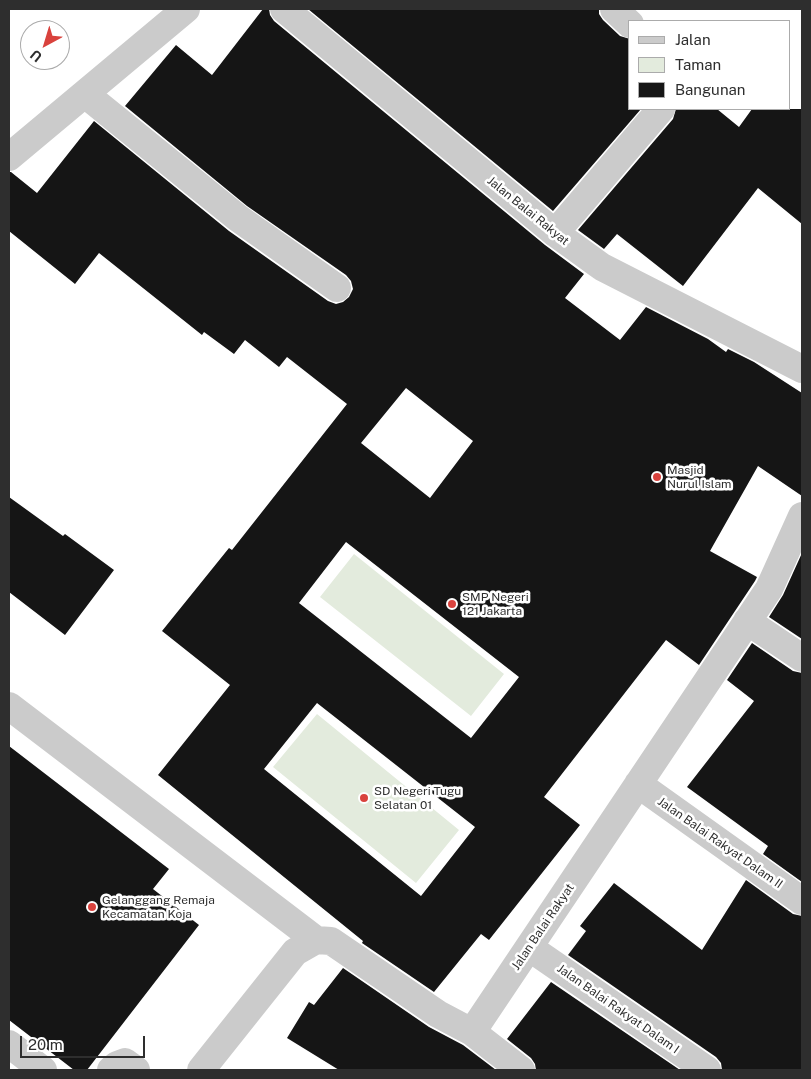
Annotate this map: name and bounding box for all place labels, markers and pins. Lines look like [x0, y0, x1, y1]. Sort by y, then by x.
place label: Masjid Nurul Islam [667, 463, 731, 491]
marker: Masjid Nurul Islam [651, 471, 663, 483]
place label: SMP Negeri 121 Jakarta [462, 590, 529, 618]
marker: SMP Negeri 121 Jakarta [446, 598, 458, 610]
place label: SD Negeri Tugu Selatan 01 [374, 784, 461, 812]
marker: SD Negeri Tugu Selatan 01 [358, 792, 370, 804]
place label: Gelanggang Remaja Kecamatan Koja [102, 893, 215, 921]
marker: Gelanggang Remaja Kecamatan Koja [86, 901, 98, 913]

